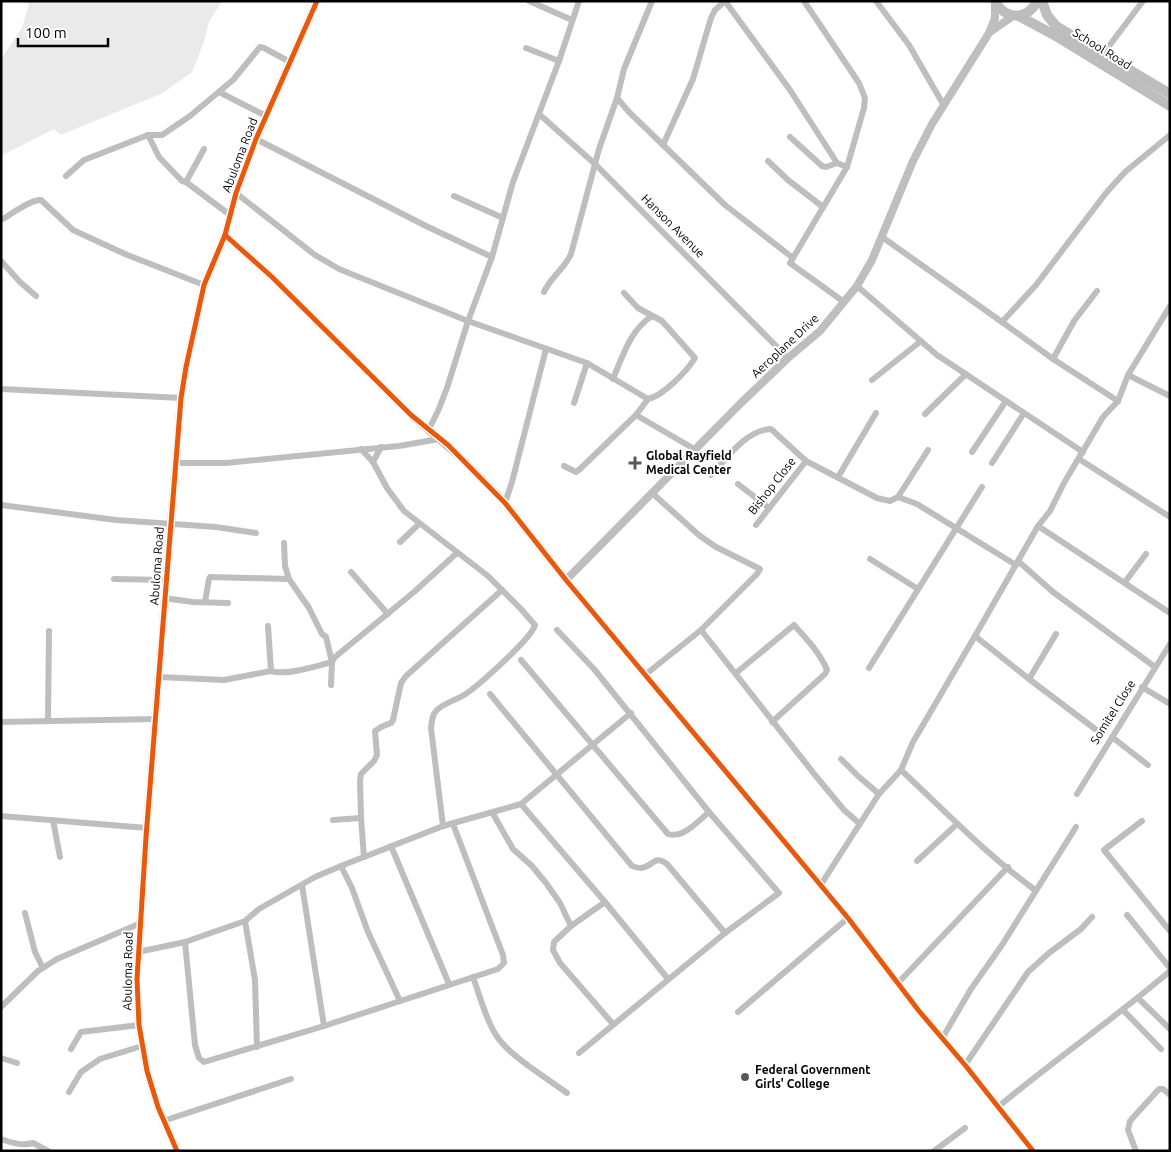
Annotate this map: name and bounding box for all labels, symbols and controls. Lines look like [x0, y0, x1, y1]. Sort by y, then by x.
scale bar [18, 15, 108, 47]
text: 100 m [25, 24, 67, 41]
street label: School Road [1071, 25, 1134, 72]
street label: Abuloma Road [219, 116, 260, 194]
street label: Hanson Avenue [639, 191, 708, 260]
street label: Aeroplane Drive [748, 311, 821, 380]
place label: Global Rayfield Medical Center [646, 449, 732, 476]
street label: Bishop Close [745, 455, 798, 517]
marker: Global Rayfield Medical Center [628, 456, 642, 470]
street label: Abuloma Road [147, 526, 166, 606]
street label: Somitel Close [1088, 677, 1137, 746]
street label: Abuloma Road [120, 931, 135, 1010]
place label: Federal Government Girls' College [755, 1063, 871, 1090]
marker: Federal Government Girls' College [739, 1071, 751, 1083]

